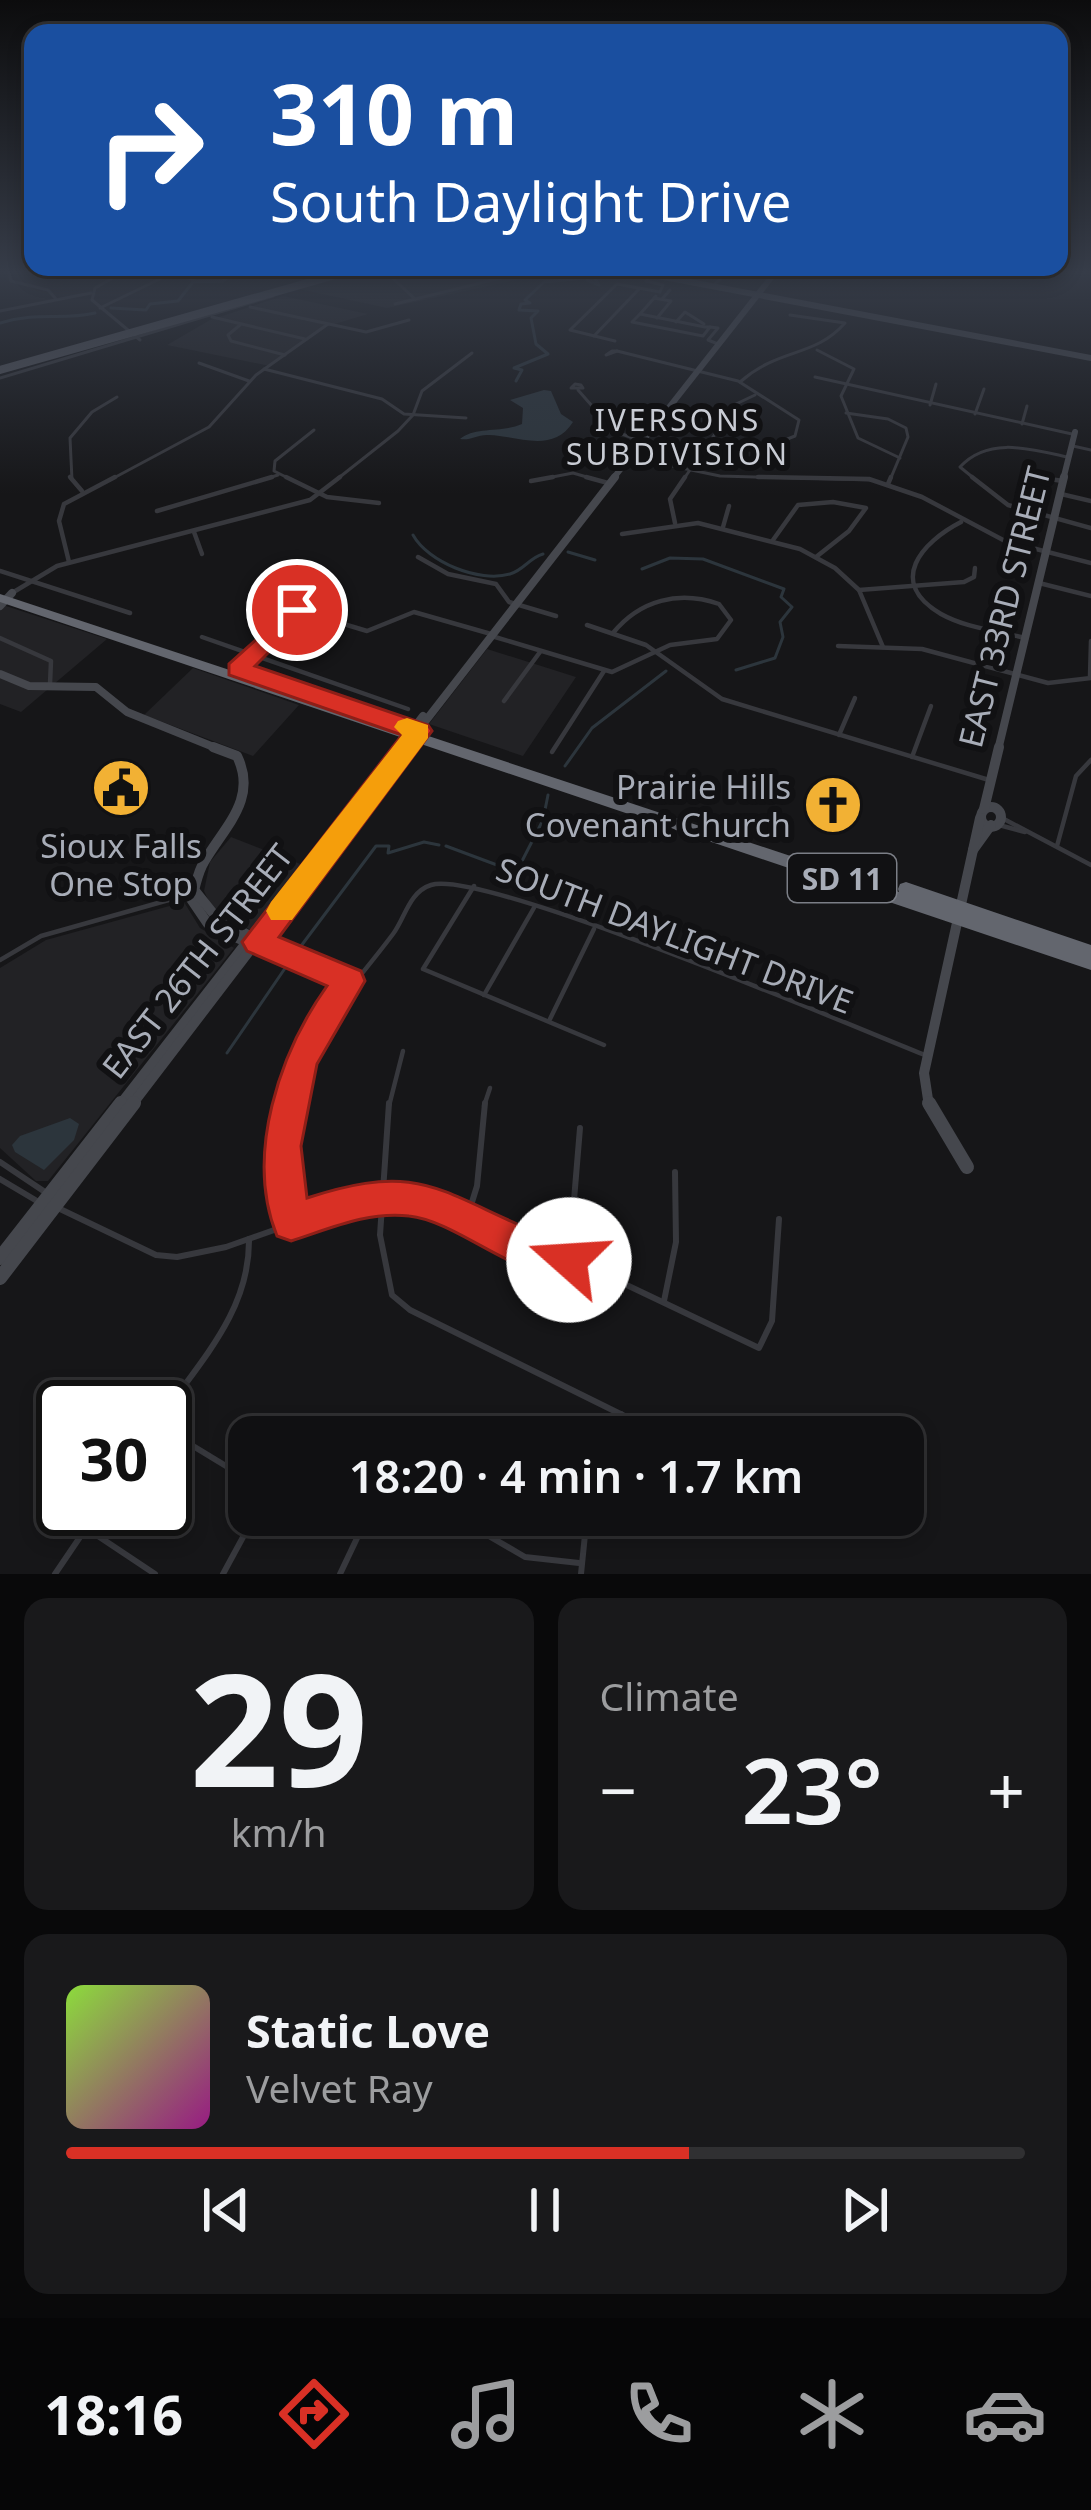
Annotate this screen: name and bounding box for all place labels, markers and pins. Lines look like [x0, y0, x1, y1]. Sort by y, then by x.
pin [246, 559, 348, 661]
public building icon: Sioux Falls One Stop [90, 757, 152, 819]
place label: Prairie Hills Covenant Church [525, 764, 791, 847]
church icon: Prairie Hills Covenant Church [802, 774, 864, 836]
place label: Sioux Falls One Stop [40, 823, 202, 906]

